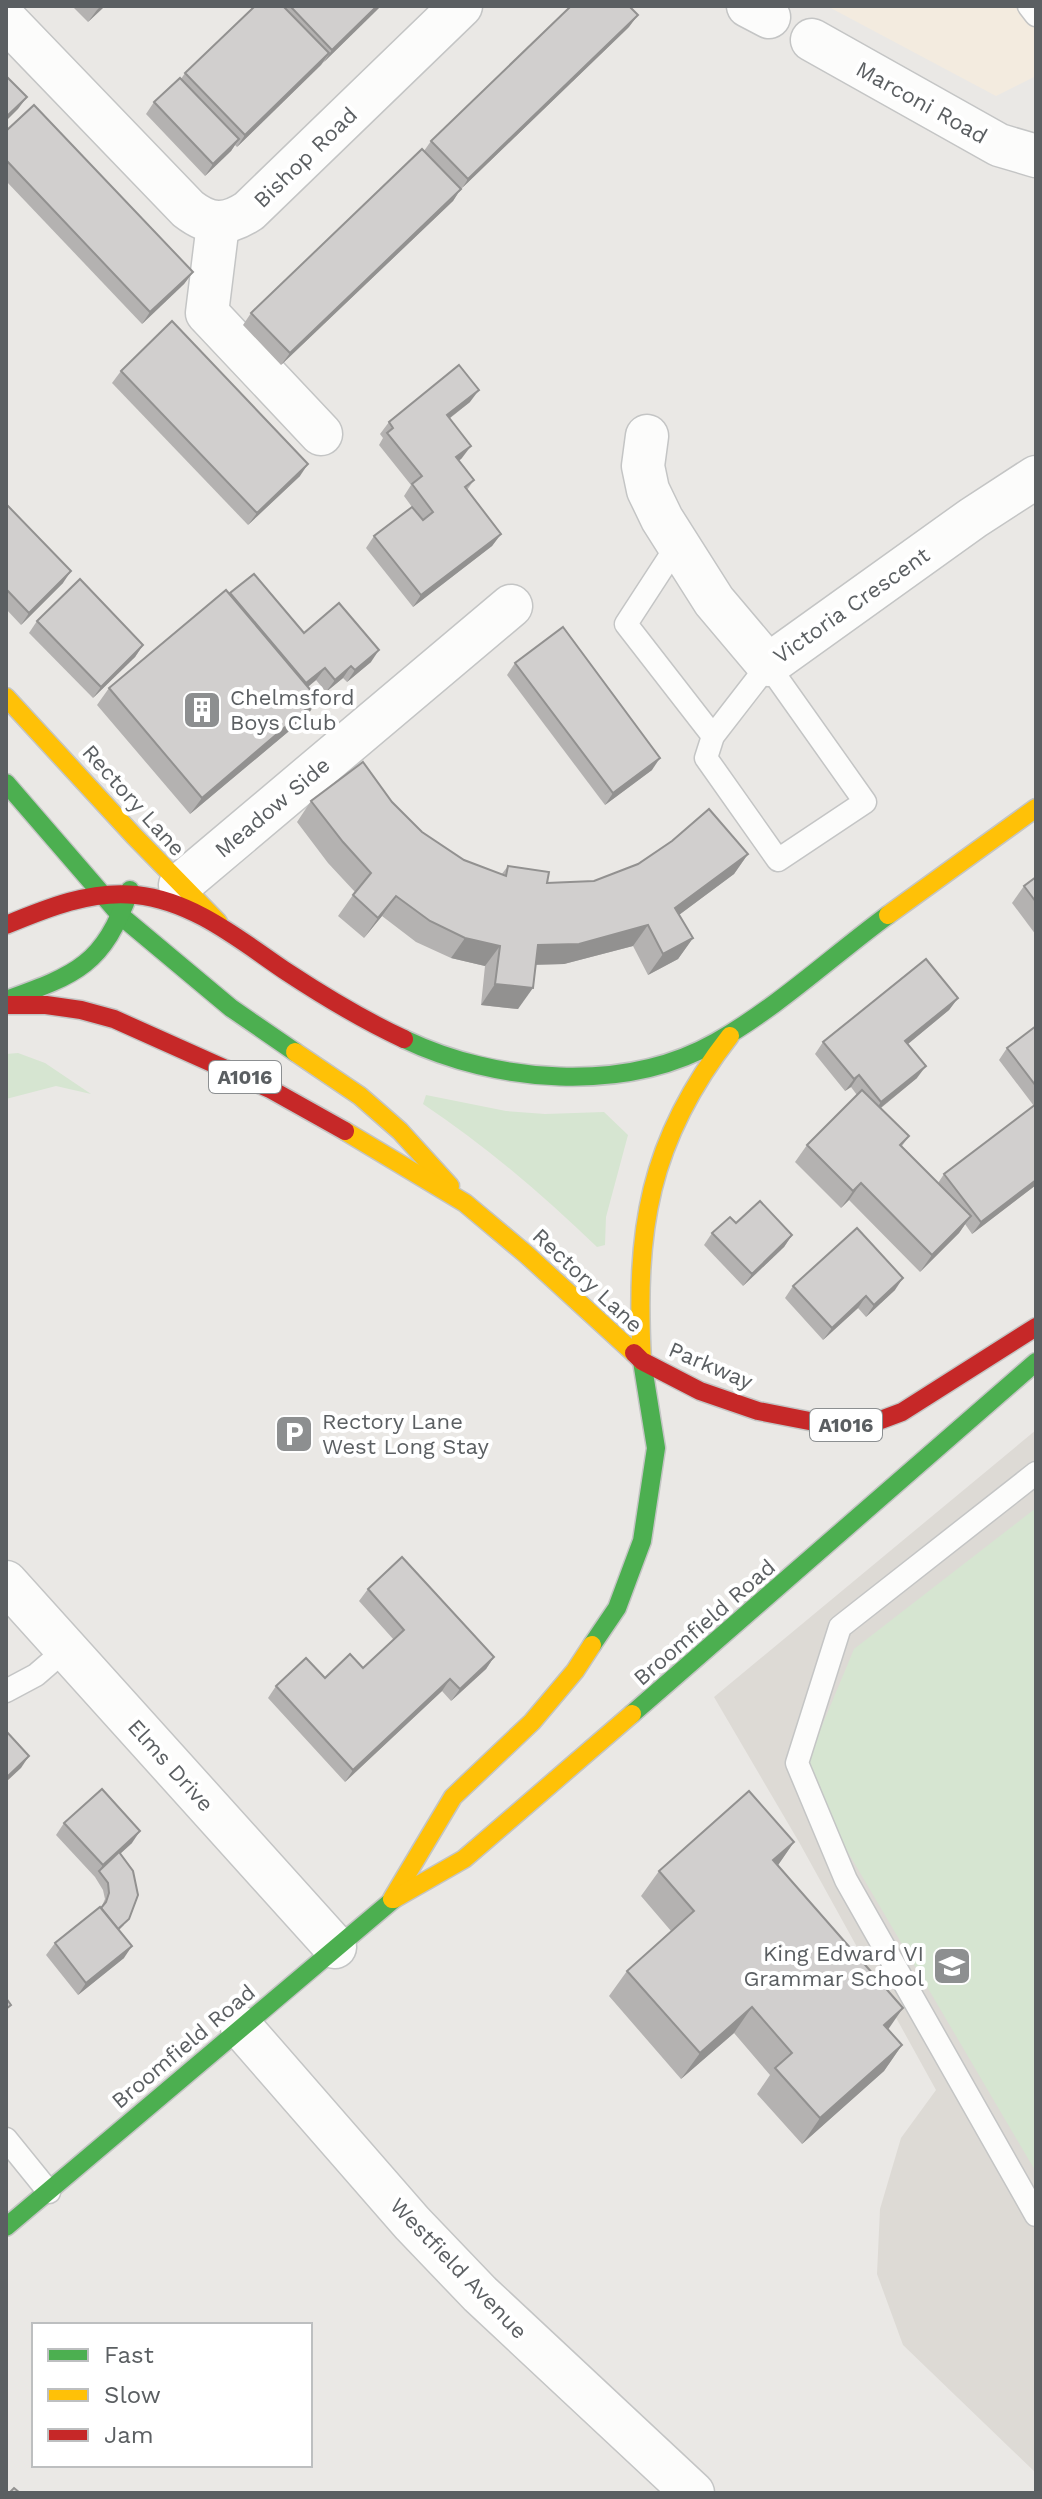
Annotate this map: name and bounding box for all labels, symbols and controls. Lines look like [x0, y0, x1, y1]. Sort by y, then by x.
street label: Marconi Road [852, 56, 992, 149]
street label: Bishop Road [249, 102, 362, 213]
street label: Victoria Crescent [768, 542, 934, 669]
place label: Chelmsford Boys Club [230, 685, 355, 735]
building icon: Chelmsford Boys Club [181, 689, 223, 731]
street label: Rectory Lane [77, 740, 190, 861]
street label: Meadow Side [210, 752, 335, 863]
road number: A1016 [209, 1061, 281, 1093]
street label: Rectory Lane [528, 1223, 648, 1338]
street label: Parkway [665, 1337, 757, 1395]
place label: Rectory Lane West Long Stay [322, 1409, 489, 1459]
road number: A1016 [810, 1409, 882, 1441]
parking icon: Rectory Lane West Long Stay [273, 1413, 315, 1455]
street label: Broomfield Road [629, 1554, 780, 1691]
street label: Elms Drive [123, 1714, 219, 1817]
place label: King Edward VI Grammar School [743, 1941, 924, 1991]
school or university icon: King Edward VI Grammar School [931, 1945, 973, 1987]
street label: Broomfield Road [107, 1979, 260, 2114]
street label: Westfield Avenue [385, 2193, 532, 2344]
legend [32, 2323, 312, 2467]
text: Fast [104, 2341, 154, 2369]
text: Slow [104, 2381, 161, 2409]
text: Jam [104, 2421, 154, 2449]

